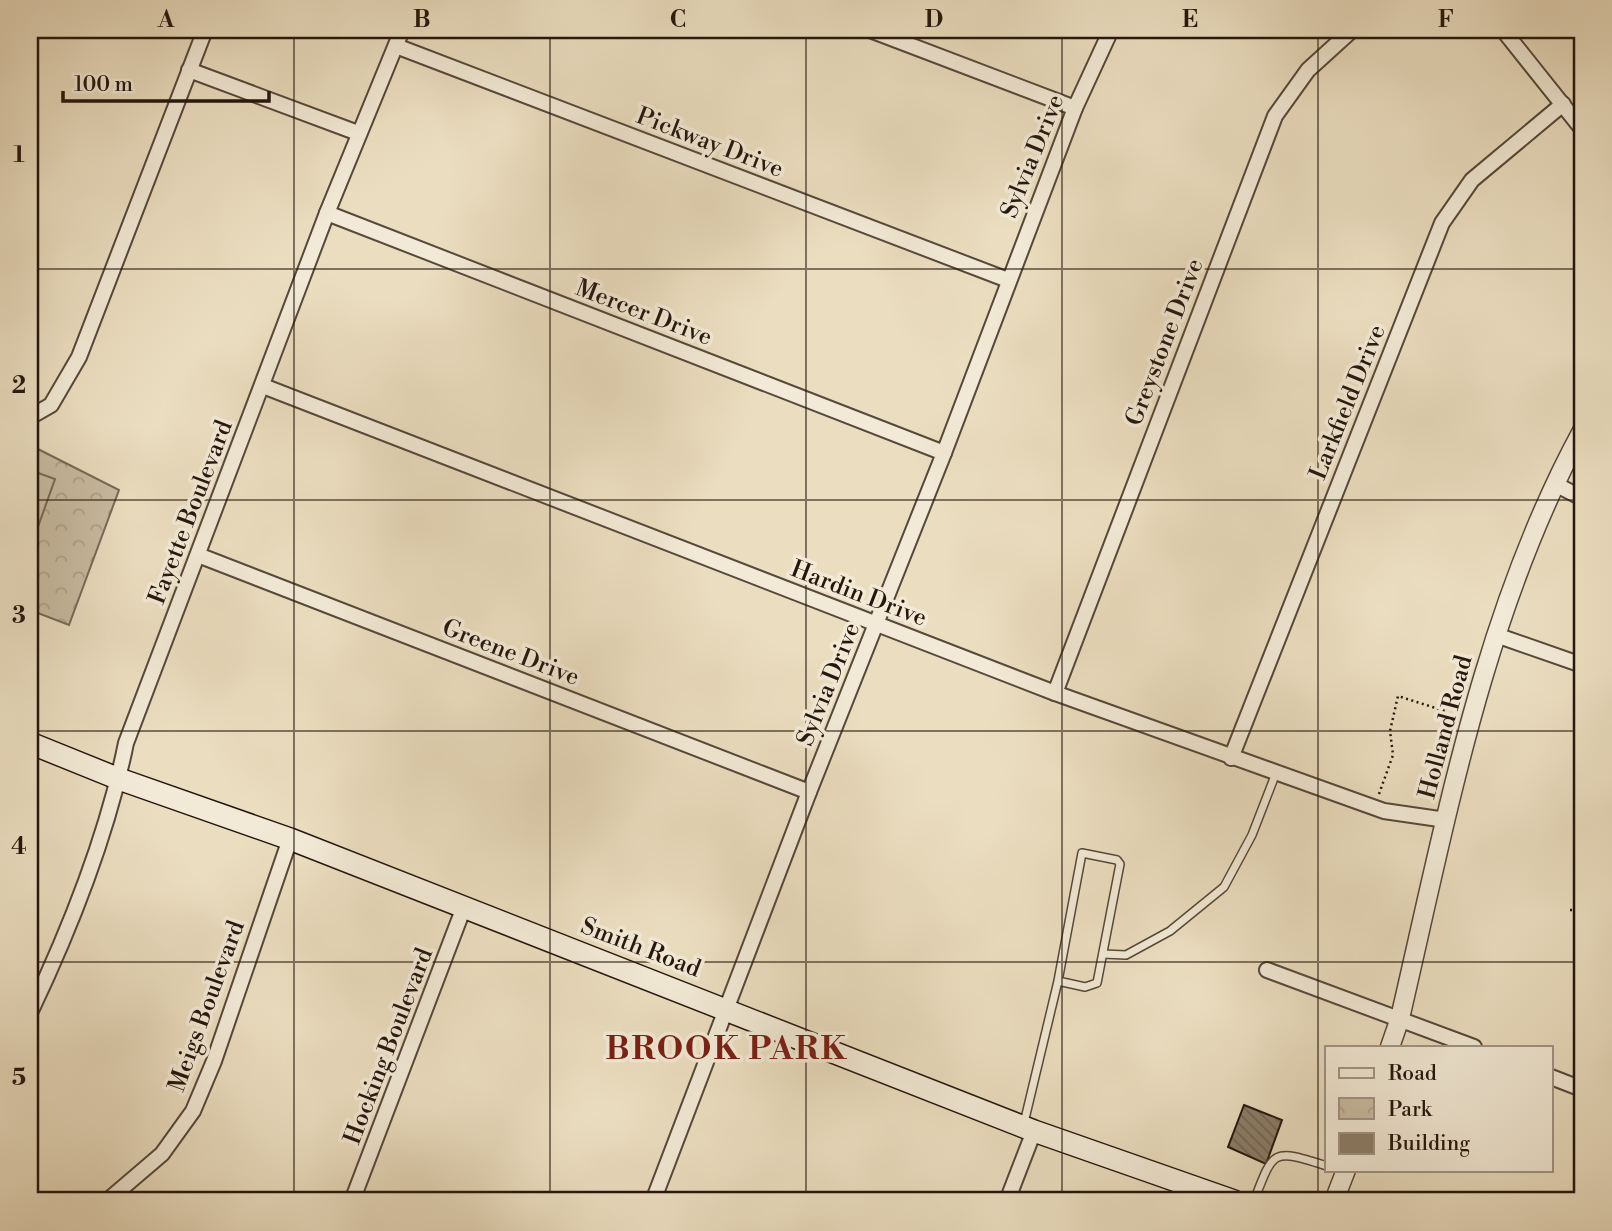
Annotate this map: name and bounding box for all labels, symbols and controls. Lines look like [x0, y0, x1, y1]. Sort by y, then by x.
text: A [157, 6, 175, 34]
text: B [413, 6, 431, 34]
text: C [670, 6, 686, 34]
text: D [925, 6, 943, 34]
text: E [1182, 6, 1198, 34]
text: F [1438, 6, 1454, 34]
scale bar [63, 60, 270, 104]
text: 100 m [74, 72, 133, 98]
street label: Sylvia Drive [995, 90, 1071, 222]
street label: Pickway Drive [632, 101, 788, 185]
text: 1 [13, 141, 25, 169]
street label: Greystone Drive [1119, 255, 1211, 430]
street label: Mercer Drive [571, 273, 716, 353]
street label: Larkfield Drive [1303, 321, 1393, 484]
text: 2 [12, 372, 26, 400]
street label: Fayette Boulevard [142, 416, 240, 609]
street label: Hardin Drive [786, 554, 931, 634]
text: 3 [12, 602, 26, 630]
street label: Greene Drive [438, 613, 584, 693]
street label: Sylvia Drive [791, 618, 867, 750]
street label: Holland Road [1412, 652, 1480, 802]
text: 4 [11, 833, 27, 861]
street label: Smith Road [576, 911, 705, 985]
street label: Meigs Boulevard [162, 916, 252, 1096]
street label: Hocking Boulevard [338, 944, 440, 1149]
district label: BROOK PARK [605, 1029, 849, 1069]
legend [1325, 1046, 1552, 1172]
text: Road [1388, 1061, 1437, 1087]
text: 5 [12, 1064, 26, 1092]
text: Park [1388, 1097, 1433, 1123]
text: Building [1387, 1131, 1470, 1157]

